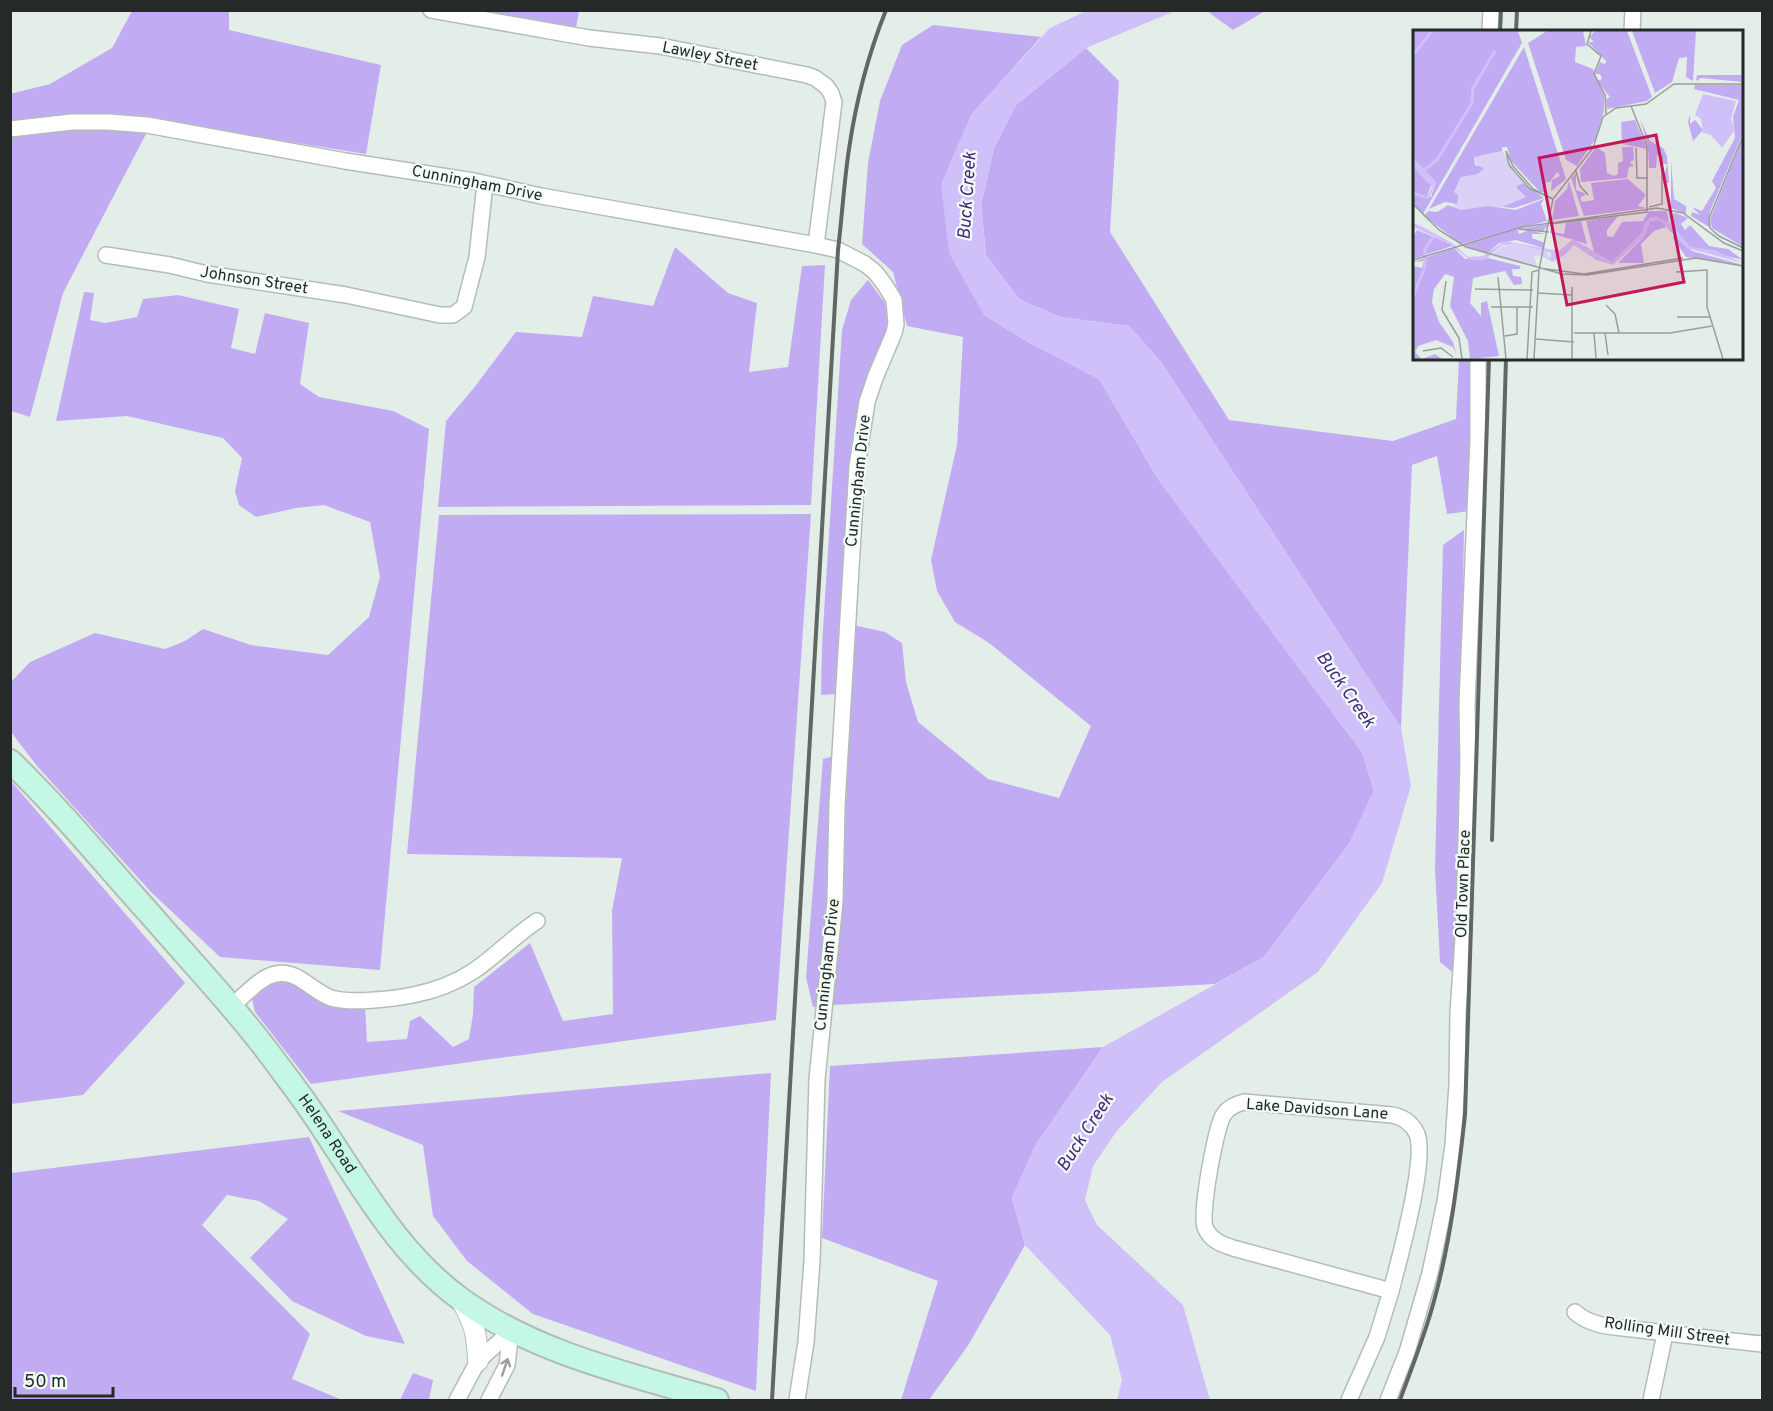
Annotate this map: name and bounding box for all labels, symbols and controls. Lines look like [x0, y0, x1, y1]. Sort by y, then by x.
inset map [1413, 30, 1743, 360]
street label: Lawley Street [660, 38, 760, 76]
water label: Buck Creek [953, 150, 983, 241]
street label: Cunningham Drive [410, 161, 544, 207]
street label: Johnson Street [199, 263, 309, 299]
street label: Cunningham Drive [842, 414, 876, 548]
water label: Buck Creek [1310, 647, 1380, 733]
street label: Old Town Place [1452, 829, 1476, 939]
street label: Cunningham Drive [811, 898, 845, 1032]
water label: Buck Creek [1052, 1089, 1120, 1176]
street label: Helena Road [293, 1091, 360, 1178]
street label: Lake Davidson Lane [1245, 1095, 1389, 1125]
street label: Rolling Mill Street [1603, 1313, 1731, 1351]
one-way arrow [500, 1358, 511, 1377]
scale bar [15, 1360, 112, 1398]
text: 50 m [24, 1371, 66, 1394]

